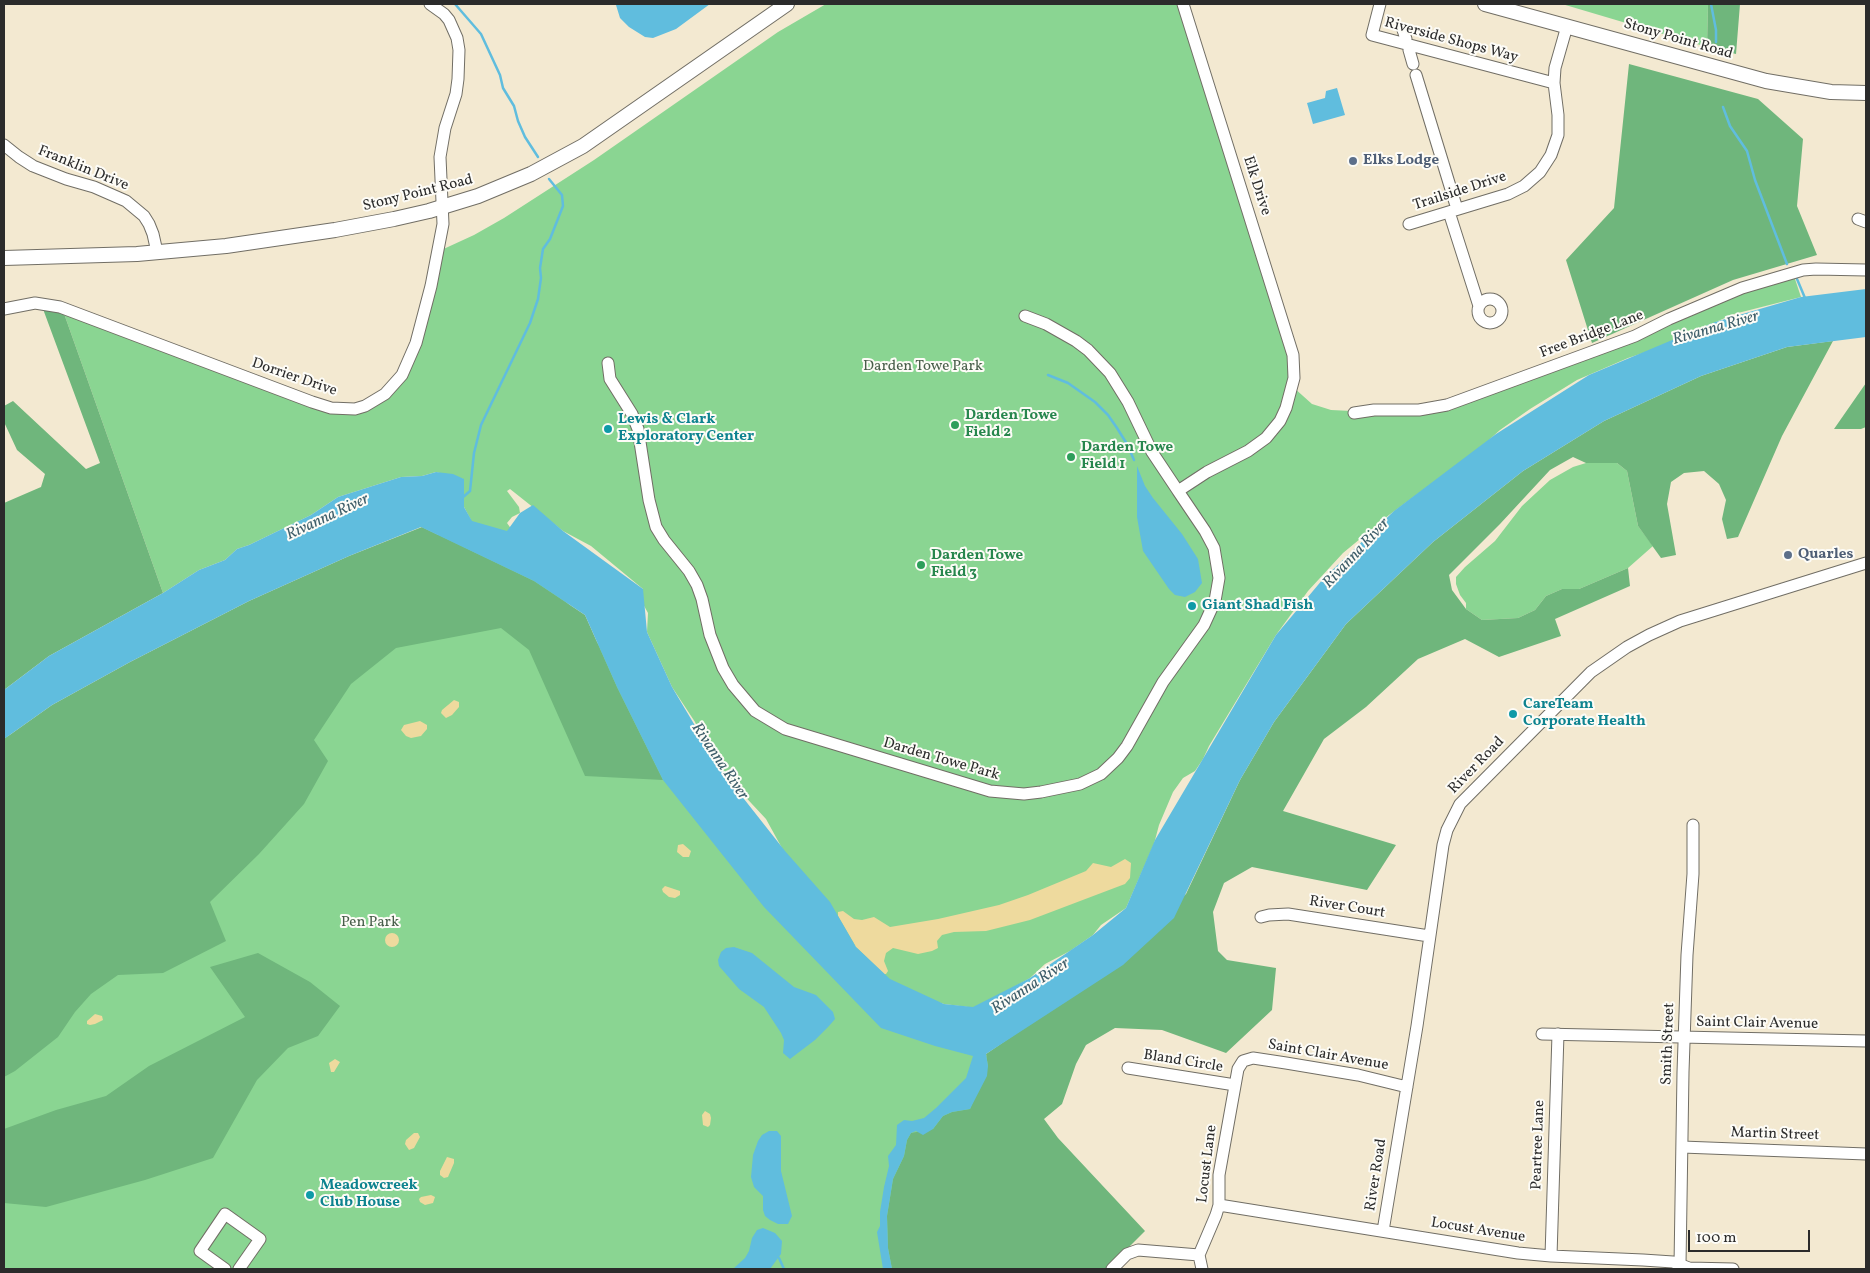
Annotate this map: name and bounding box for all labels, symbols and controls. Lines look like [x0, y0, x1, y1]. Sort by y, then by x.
street label: Riverside Shops Way [1382, 14, 1520, 68]
street label: Stony Point Road [1621, 16, 1735, 64]
street label: Franklin Drive [35, 143, 131, 195]
place label: Elks Lodge [1363, 152, 1439, 170]
street label: Elk Drive [1238, 154, 1274, 218]
marker: Elks Lodge [1347, 155, 1359, 167]
street label: Trailside Drive [1411, 168, 1509, 216]
street label: Stony Point Road [361, 172, 475, 216]
street label: Free Bridge Lane [1538, 307, 1646, 363]
water label: Rivanna River [1671, 307, 1761, 351]
street label: Dorrier Drive [249, 355, 339, 401]
park label: Darden Towe Park [863, 358, 983, 376]
place label: Darden Towe Field 2 [965, 407, 1057, 442]
place label: Lewis & Clark Exploratory Center [618, 411, 754, 446]
marker: Darden Towe Field 2 [949, 419, 961, 431]
marker: Lewis & Clark Exploratory Center [602, 423, 614, 435]
place label: Darden Towe Field 1 [1081, 439, 1173, 474]
marker: Darden Towe Field 1 [1065, 451, 1077, 463]
water label: Rivanna River [284, 490, 372, 546]
water label: Rivanna River [1320, 515, 1394, 593]
place label: Quarles [1798, 546, 1853, 564]
place label: Darden Towe Field 3 [931, 547, 1023, 582]
marker: Quarles [1782, 549, 1794, 561]
marker: Darden Towe Field 3 [915, 559, 927, 571]
place label: Giant Shad Fish [1202, 597, 1313, 615]
marker: Giant Shad Fish [1186, 600, 1198, 612]
place label: CareTeam Corporate Health [1523, 696, 1646, 731]
marker: CareTeam Corporate Health [1507, 708, 1519, 720]
water label: Rivanna River [686, 720, 752, 804]
street label: River Road [1445, 734, 1509, 798]
street label: Darden Towe Park [881, 735, 1001, 785]
street label: River Court [1308, 893, 1386, 923]
park label: Pen Park [341, 914, 399, 932]
water label: Rivanna River [988, 955, 1074, 1019]
street label: Smith Street [1659, 1002, 1679, 1086]
street label: Saint Clair Avenue [1696, 1014, 1818, 1034]
street label: Saint Clair Avenue [1266, 1037, 1390, 1075]
street label: Bland Circle [1142, 1047, 1224, 1077]
street label: Peartree Lane [1528, 1100, 1550, 1190]
street label: Locust Lane [1194, 1124, 1222, 1204]
street label: Martin Street [1730, 1124, 1820, 1146]
street label: River Road [1362, 1138, 1392, 1212]
place label: Meadowcreek Club House [320, 1177, 418, 1212]
marker: Meadowcreek Club House [304, 1189, 316, 1201]
street label: Locust Avenue [1430, 1215, 1526, 1247]
scale bar [1690, 1220, 1812, 1252]
text: 100 m [1696, 1228, 1736, 1249]

